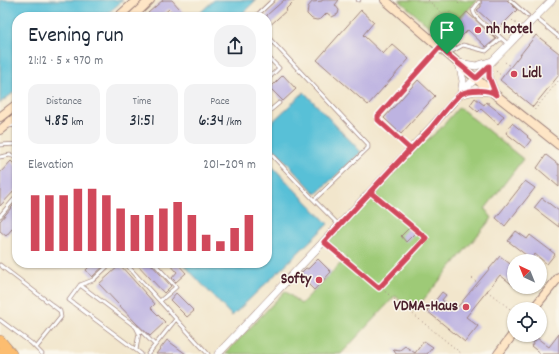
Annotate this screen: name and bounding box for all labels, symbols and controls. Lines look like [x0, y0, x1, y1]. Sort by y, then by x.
pin [430, 13, 464, 54]
icon: arrive [436, 19, 458, 41]
place label: nh hotel [486, 19, 533, 41]
text: Evening run [28, 21, 124, 52]
button: share [214, 25, 256, 67]
marker: nh hotel [473, 25, 483, 35]
text: 21:12 · 5 × 970 m [28, 52, 103, 71]
place label: Lidl [522, 63, 542, 85]
marker: Lidl [509, 69, 519, 79]
text: Distance [46, 94, 82, 110]
text: Time [133, 94, 151, 110]
text: Pace [210, 94, 230, 110]
text: 4.85 [44, 110, 69, 134]
text: 31:51 [129, 110, 155, 134]
text: 6:34 [198, 110, 224, 134]
text: km [69, 115, 84, 131]
text: /km [224, 115, 242, 131]
text: Elevation [28, 156, 73, 175]
text: 201–209 m [203, 156, 256, 175]
north arrow [507, 254, 547, 294]
map controls [507, 254, 547, 342]
place label: Softy [281, 269, 312, 291]
marker: Softy [314, 275, 324, 285]
place label: VDMA-Haus [393, 296, 458, 318]
marker: VDMA-Haus [461, 302, 471, 312]
button: locate [507, 302, 547, 342]

